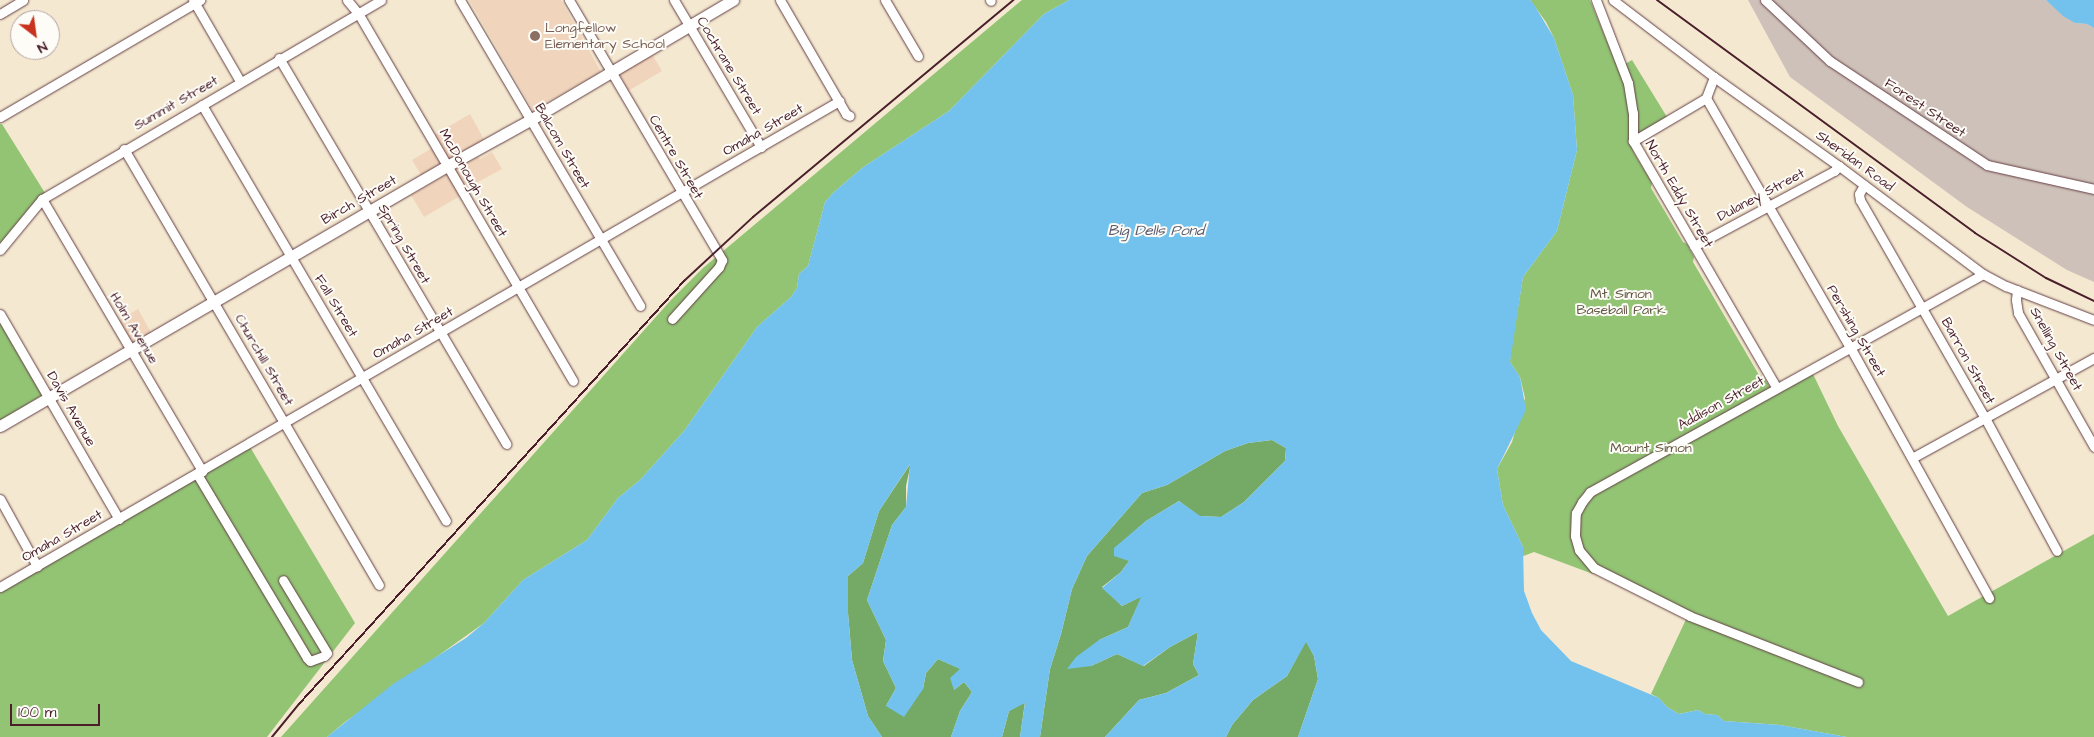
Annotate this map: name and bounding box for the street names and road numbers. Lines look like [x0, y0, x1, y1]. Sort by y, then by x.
street label: Cochrane Street [693, 14, 765, 118]
street label: Summit Street [131, 72, 221, 134]
street label: Forest Street [1881, 75, 1969, 141]
street label: Balcom Street [531, 100, 593, 192]
street label: Omaha Street [720, 100, 806, 160]
street label: Centre Street [645, 112, 707, 202]
street label: McDonough Street [435, 126, 511, 240]
street label: Sheridan Road [1813, 127, 1897, 195]
street label: North Eddy Street [1641, 137, 1717, 251]
street label: Dulaney Street [1714, 165, 1808, 225]
street label: Birch Street [318, 172, 400, 228]
street label: Spring Street [374, 201, 434, 287]
street label: Fall Street [311, 272, 361, 340]
street label: Pershing Street [1823, 282, 1889, 380]
street label: Holm Avenue [106, 289, 162, 367]
street label: Omaha Street [370, 303, 456, 363]
street label: Snelling Street [2026, 304, 2086, 394]
street label: Churchill Street [231, 311, 297, 409]
street label: Barron Street [1937, 315, 1999, 407]
street label: Davis Avenue [43, 369, 99, 449]
street label: Addison Street [1675, 372, 1767, 434]
street label: Omaha Street [19, 506, 105, 566]

